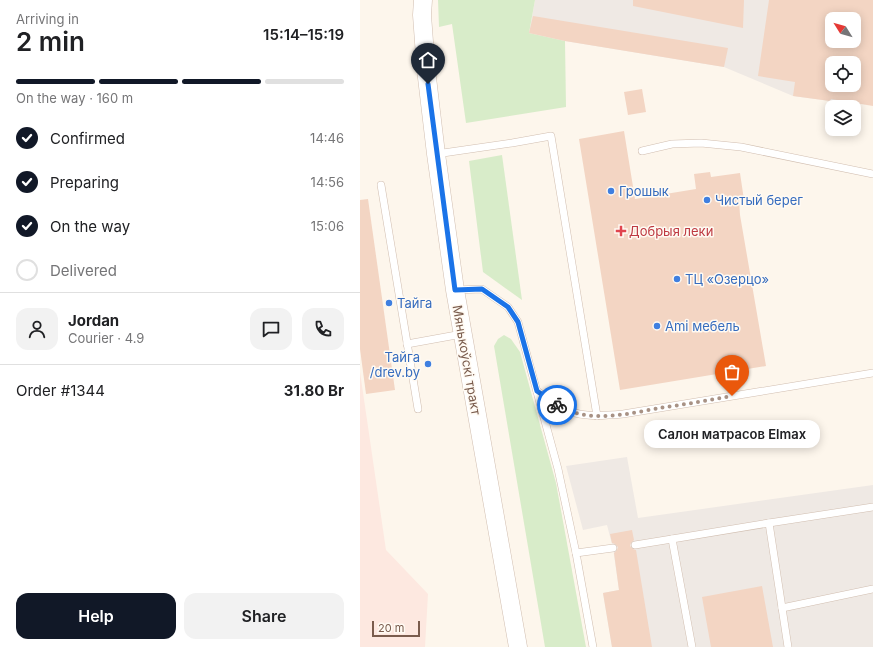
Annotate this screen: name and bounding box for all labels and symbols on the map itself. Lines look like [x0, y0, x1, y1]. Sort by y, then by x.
north arrow [825, 12, 861, 48]
pin [411, 43, 445, 84]
place label: Грошык [619, 183, 669, 199]
marker: Грошык [606, 186, 616, 196]
place label: Чистый берег [715, 192, 803, 208]
marker: Чистый берег [702, 195, 712, 205]
place label: Добрыя леки [629, 223, 713, 239]
marker: Добрыя леки [616, 226, 626, 236]
place label: ТЦ «Озерцо» [685, 271, 769, 287]
marker: ТЦ «Озерцо» [672, 274, 682, 284]
place label: Тайга [397, 295, 432, 311]
marker: Тайга [384, 298, 394, 308]
street label: Мянькоўскі тракт [449, 304, 485, 416]
place label: Ami мебель [665, 318, 740, 334]
marker: Ami мебель [652, 321, 662, 331]
place label: Тайга /drev.by [370, 349, 420, 380]
pin [715, 355, 749, 396]
marker: Тайга /drev.by [423, 359, 433, 369]
courier [537, 385, 577, 425]
callout: Салон матрасов Elmax [644, 420, 820, 448]
scale bar [372, 619, 420, 638]

